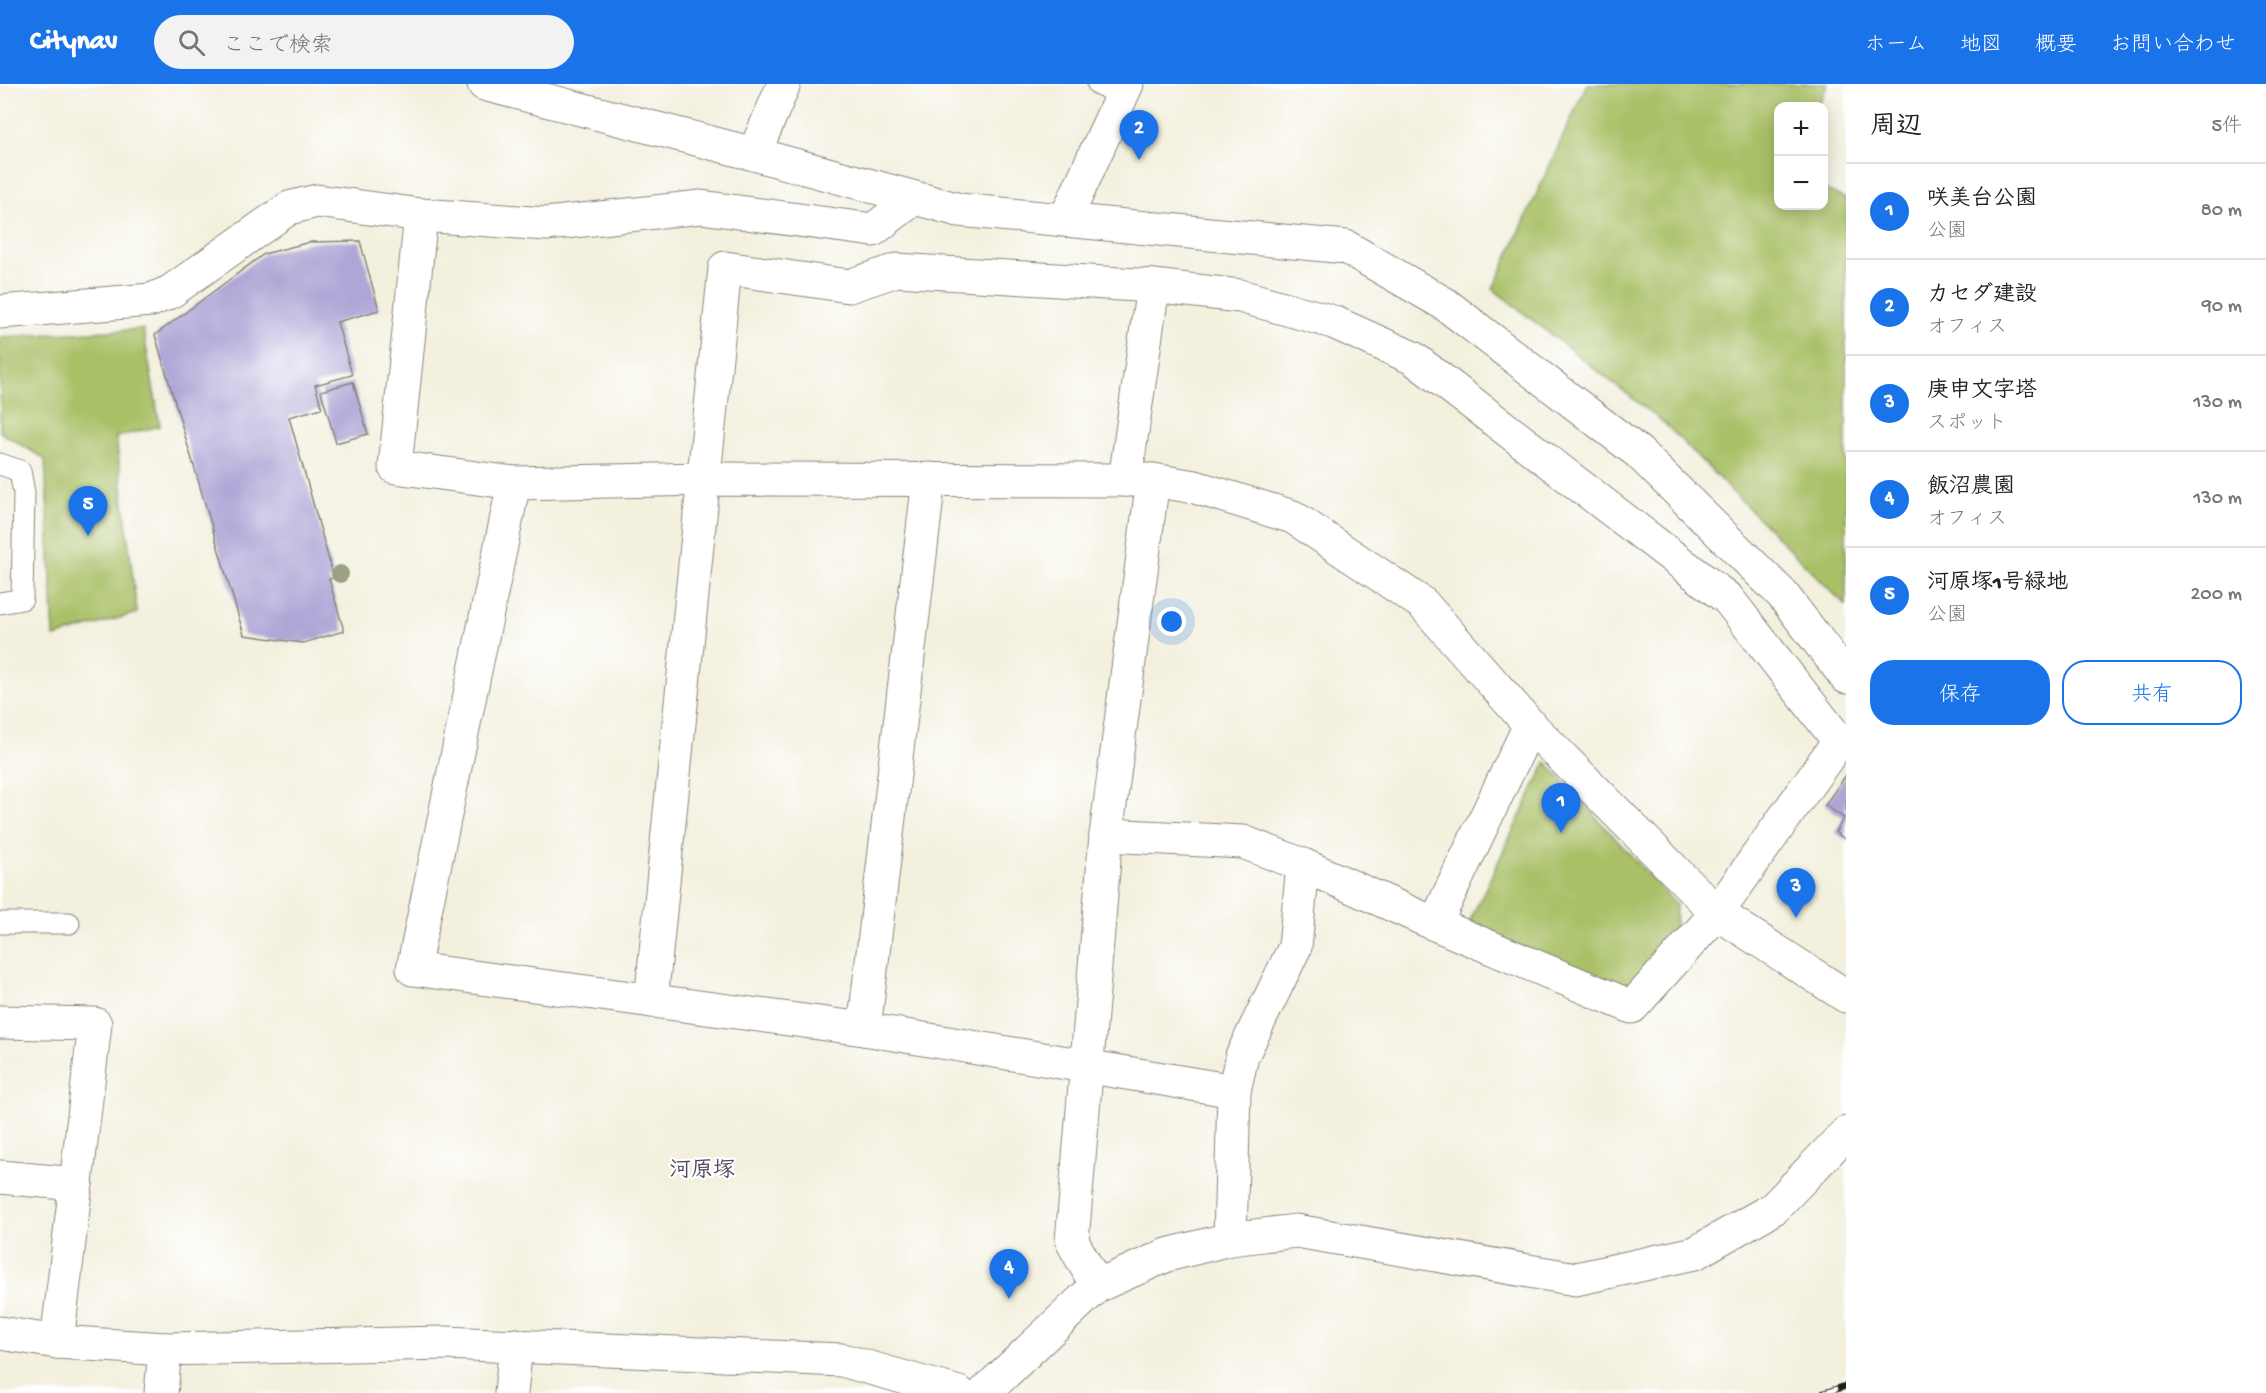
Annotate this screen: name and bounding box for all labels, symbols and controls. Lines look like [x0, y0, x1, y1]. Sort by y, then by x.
search box [154, 15, 574, 69]
text: Citynav [30, 26, 118, 59]
icon: search [175, 26, 208, 59]
text: ここで検索 [223, 34, 333, 60]
text: ホーム [1865, 34, 1927, 59]
text: 地図 [1960, 34, 2002, 59]
text: 概要 [2035, 34, 2077, 59]
text: お問い合わせ [2110, 34, 2236, 59]
map controls [1774, 102, 1828, 210]
button: + [1774, 102, 1828, 156]
pin: 2 [1120, 110, 1158, 160]
text: 周辺 [1870, 113, 1922, 144]
text: 5件 [2211, 116, 2242, 139]
button: − [1774, 156, 1828, 210]
text: 咲美台公園 [1927, 187, 2037, 213]
text: 1 [1885, 200, 1894, 223]
text: 80 m [2201, 200, 2242, 223]
text: 公園 [1927, 221, 1967, 244]
text: カセダ建設 [1927, 283, 2037, 309]
text: 2 [1885, 296, 1894, 319]
text: 90 m [2202, 296, 2242, 319]
text: オフィス [1927, 317, 2007, 340]
text: 庚申文字塔 [1927, 379, 2037, 405]
text: 3 [1884, 392, 1895, 415]
text: 130 m [2193, 392, 2242, 415]
text: スポット [1927, 413, 2007, 436]
text: 飯沼農園 [1927, 475, 2015, 501]
pin: 5 [68, 486, 107, 536]
text: 4 [1885, 488, 1894, 511]
text: 130 m [2193, 488, 2242, 511]
text: オフィス [1927, 509, 2007, 532]
text: 河原塚1号緑地 [1927, 571, 2068, 597]
text: 5 [1884, 584, 1895, 607]
text: 200 m [2191, 584, 2242, 607]
text: 公園 [1927, 605, 1967, 628]
your location [1157, 607, 1186, 636]
button: 保存 [1870, 660, 2050, 725]
button: 共有 [2062, 660, 2242, 725]
pin: 1 [1542, 784, 1580, 833]
pin: 3 [1776, 868, 1816, 918]
district label: 河原塚 [669, 1158, 735, 1185]
pin: 4 [990, 1250, 1028, 1299]

